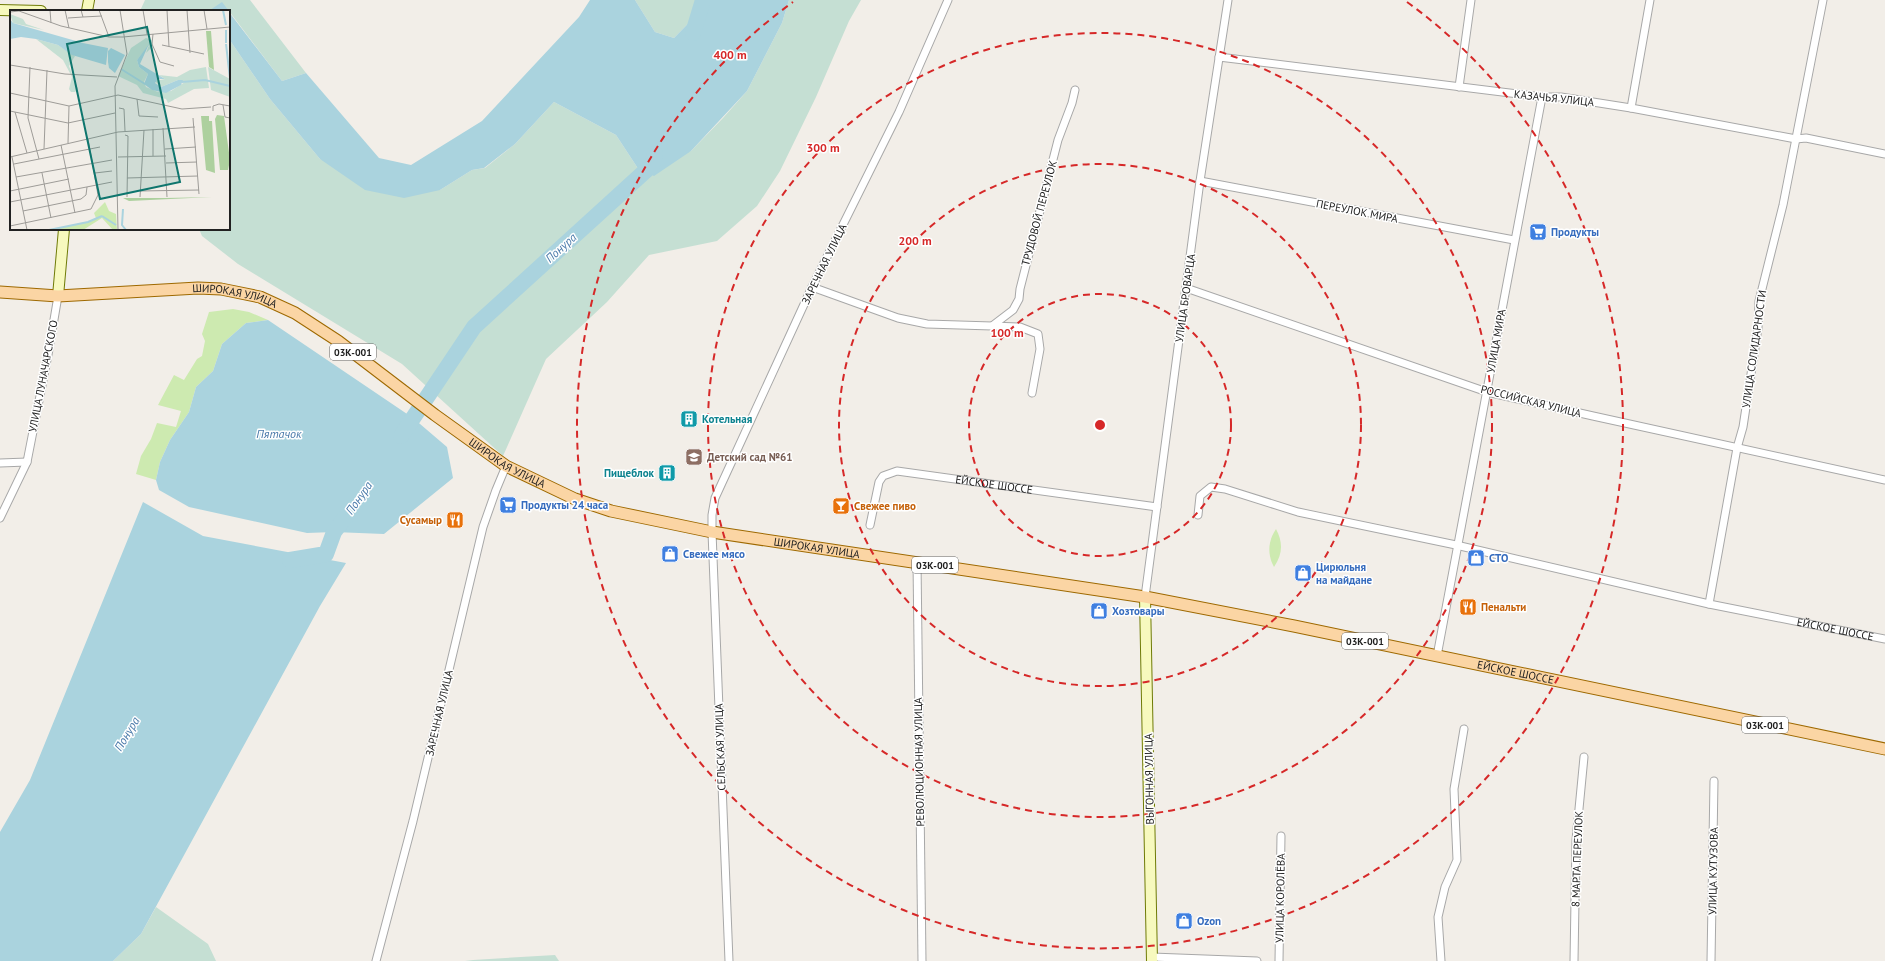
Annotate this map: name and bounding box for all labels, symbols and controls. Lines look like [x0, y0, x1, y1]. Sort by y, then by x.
inset map [10, 10, 230, 230]
text: 400 m [713, 47, 747, 62]
street label: КАЗАЧЬЯ УЛИЦА [1513, 87, 1595, 109]
text: 300 m [806, 140, 840, 155]
street label: ТРУДОВОЙ ПЕРЕУЛОК [1018, 158, 1060, 267]
street label: ПЕРЕУЛОК МИРА [1315, 196, 1400, 226]
street label: ЗАРЕЧНАЯ УЛИЦА [798, 221, 850, 307]
supermarket icon: Продукты [1528, 222, 1548, 242]
place label: Продукты [1551, 225, 1599, 239]
water label: Понура [542, 230, 580, 266]
text: 200 m [898, 233, 932, 248]
street label: УЛИЦА БРОВАРЦА [1172, 252, 1198, 343]
street label: ШИРОКАЯ УЛИЦА [192, 281, 280, 311]
street label: УЛИЦА СОЛИДАРНОСТИ [1739, 289, 1769, 409]
street label: УЛИЦА МИРА [1483, 307, 1509, 374]
street label: УЛИЦА ЛУНАЧАРСКОГО [25, 319, 61, 433]
text: 100 m [990, 325, 1024, 340]
road number: 03К-001 [330, 344, 376, 360]
street label: РОССИЙСКАЯ УЛИЦА [1479, 382, 1583, 420]
building icon: Котельная [679, 409, 699, 429]
place label: Котельная [702, 412, 752, 426]
centre of rings [1093, 418, 1107, 432]
water label: Пятачок [256, 426, 302, 441]
street label: ШИРОКАЯ УЛИЦА [466, 435, 548, 491]
school or university icon: Детский сад №61 [684, 447, 704, 467]
place label: Детский сад №61 [707, 450, 792, 464]
building icon: Пищеблок [657, 463, 677, 483]
place label: Пищеблок [604, 466, 655, 480]
street label: ЕЙСКОЕ ШОССЕ [955, 472, 1034, 497]
water label: Понура [342, 478, 375, 517]
supermarket icon: Продукты 24 часа [498, 495, 518, 515]
bar icon: Свежее пиво [831, 496, 851, 516]
place label: Продукты 24 часа [521, 498, 608, 512]
place label: Свежее пиво [854, 499, 916, 513]
restaurant icon: Сусамыр [445, 510, 465, 530]
place label: Сусамыр [400, 513, 442, 527]
street label: ШИРОКАЯ УЛИЦА [773, 534, 861, 561]
shop icon: Свежее мясо [660, 544, 680, 564]
place label: Свежее мясо [683, 547, 745, 561]
shop icon: СТО [1466, 548, 1486, 568]
place label: СТО [1489, 551, 1508, 565]
road number: 03К-001 [912, 557, 958, 573]
place label: Цирюльня на майдане [1316, 560, 1373, 587]
shop icon: Цирюльня на майдане [1293, 563, 1313, 583]
restaurant icon: Пенальти [1458, 597, 1478, 617]
place label: Пенальти [1481, 600, 1526, 614]
shop icon: Хозтовары [1089, 601, 1109, 621]
place label: Хозтовары [1112, 604, 1165, 618]
street label: ЕЙСКОЕ ШОССЕ [1796, 615, 1875, 644]
road number: 03К-001 [1342, 633, 1388, 649]
street label: ЕЙСКОЕ ШОССЕ [1476, 657, 1555, 687]
street label: ЗАРЕЧНАЯ УЛИЦА [422, 668, 456, 757]
street label: РЕВОЛЮЦИОННАЯ УЛИЦА [911, 697, 927, 827]
street label: СЕЛЬСКАЯ УЛИЦА [711, 703, 729, 791]
water label: Понура [111, 714, 143, 753]
road number: 03К-001 [1742, 717, 1788, 733]
street label: ВЫГОННАЯ УЛИЦА [1141, 733, 1157, 825]
street label: 8 МАРТА ПЕРЕУЛОК [1568, 810, 1586, 907]
street label: УЛИЦА КУТУЗОВА [1705, 826, 1721, 915]
street label: УЛИЦА КОРОЛЁВА [1272, 853, 1288, 943]
shop icon: Ozon [1174, 911, 1194, 931]
place label: Ozon [1197, 914, 1221, 928]

